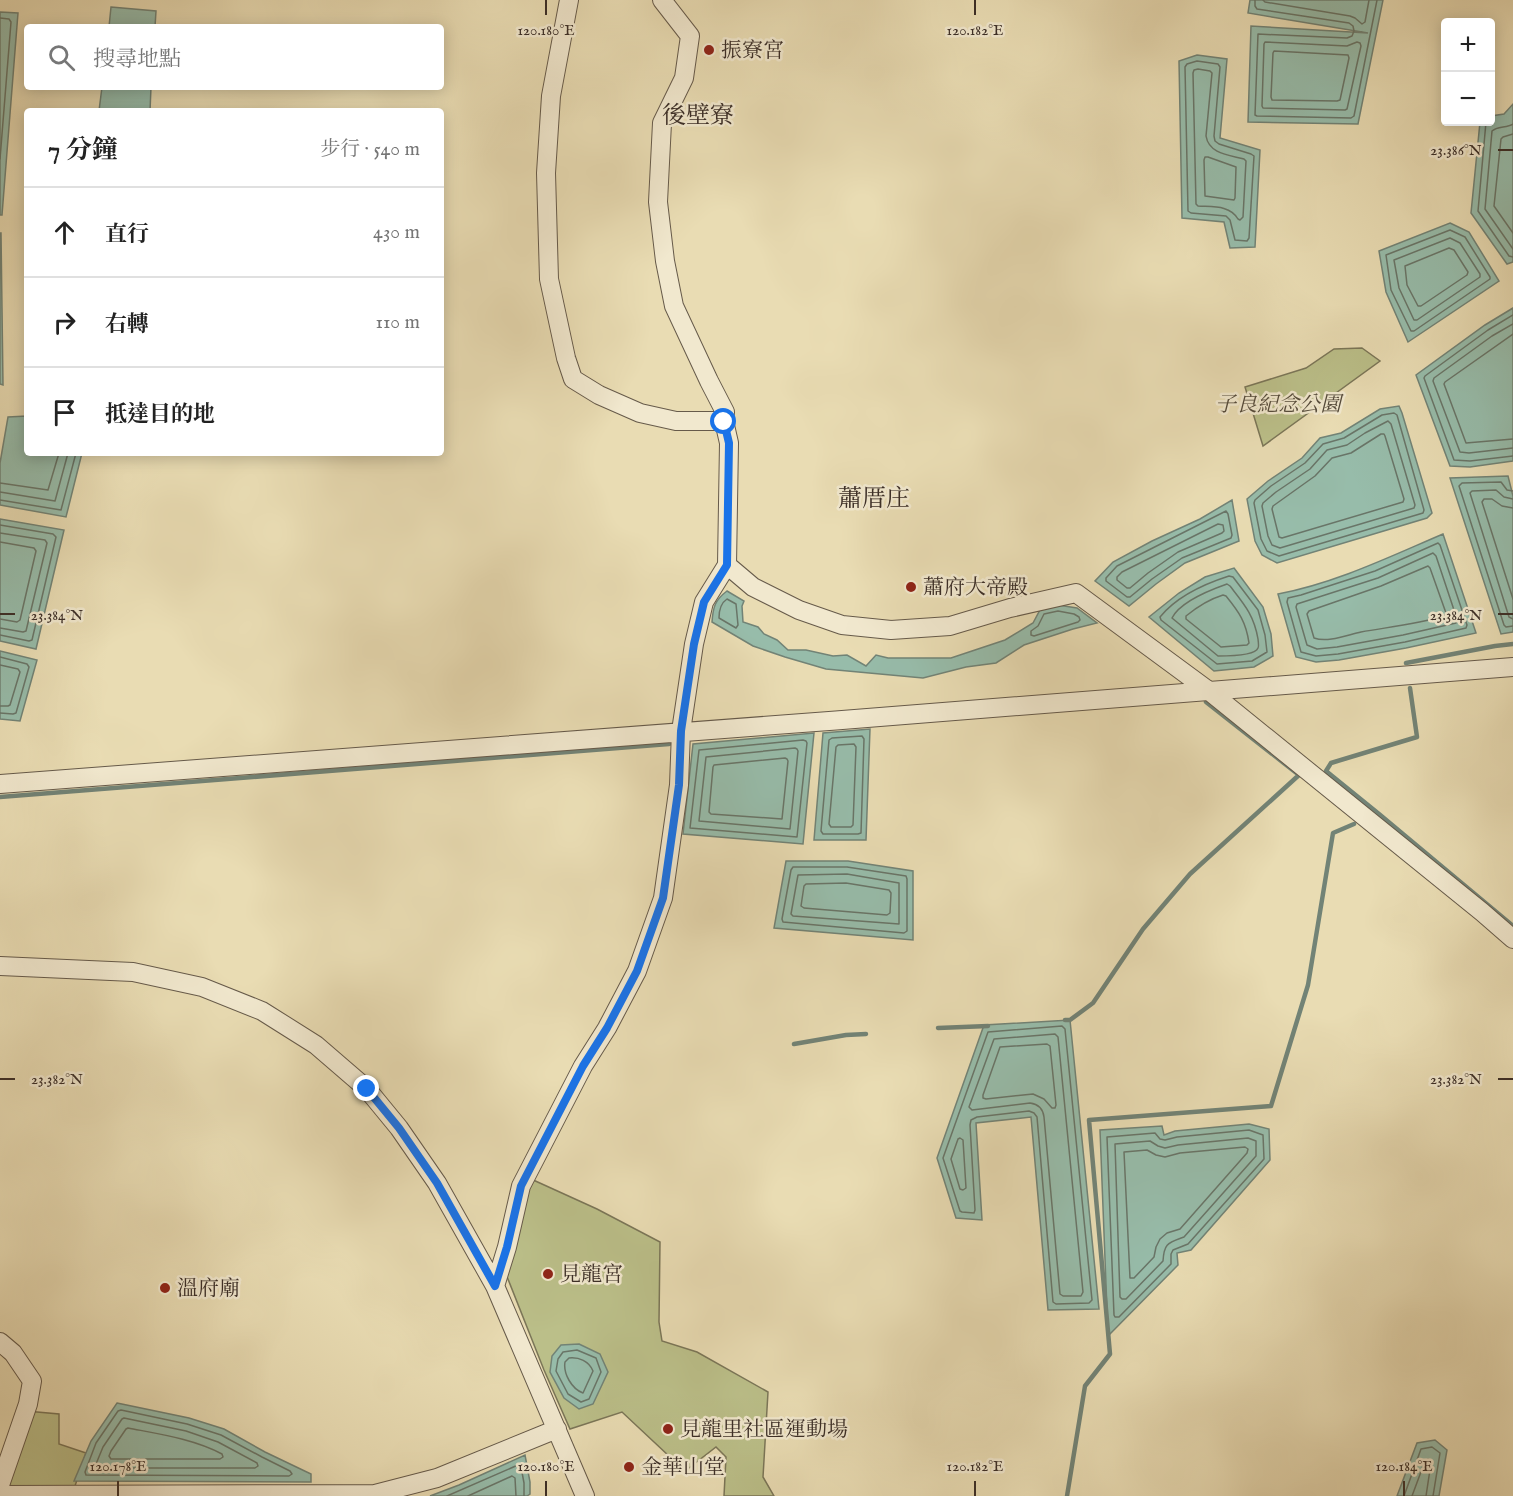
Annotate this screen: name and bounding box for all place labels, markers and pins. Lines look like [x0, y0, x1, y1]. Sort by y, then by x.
place label: 振寮宮 [721, 38, 784, 65]
marker: 振寮宮 [702, 43, 716, 57]
place label: 蕭府大帝殿 [923, 575, 1028, 602]
marker: 蕭府大帝殿 [904, 580, 918, 594]
place label: 見龍宮 [560, 1262, 623, 1289]
marker: 見龍宮 [541, 1267, 555, 1281]
place label: 溫府廟 [177, 1276, 240, 1303]
marker: 溫府廟 [158, 1281, 172, 1295]
place label: 見龍里社區運動場 [680, 1417, 848, 1444]
marker: 見龍里社區運動場 [661, 1422, 675, 1436]
place label: 金華山堂 [641, 1455, 725, 1482]
marker: 金華山堂 [622, 1460, 636, 1474]

